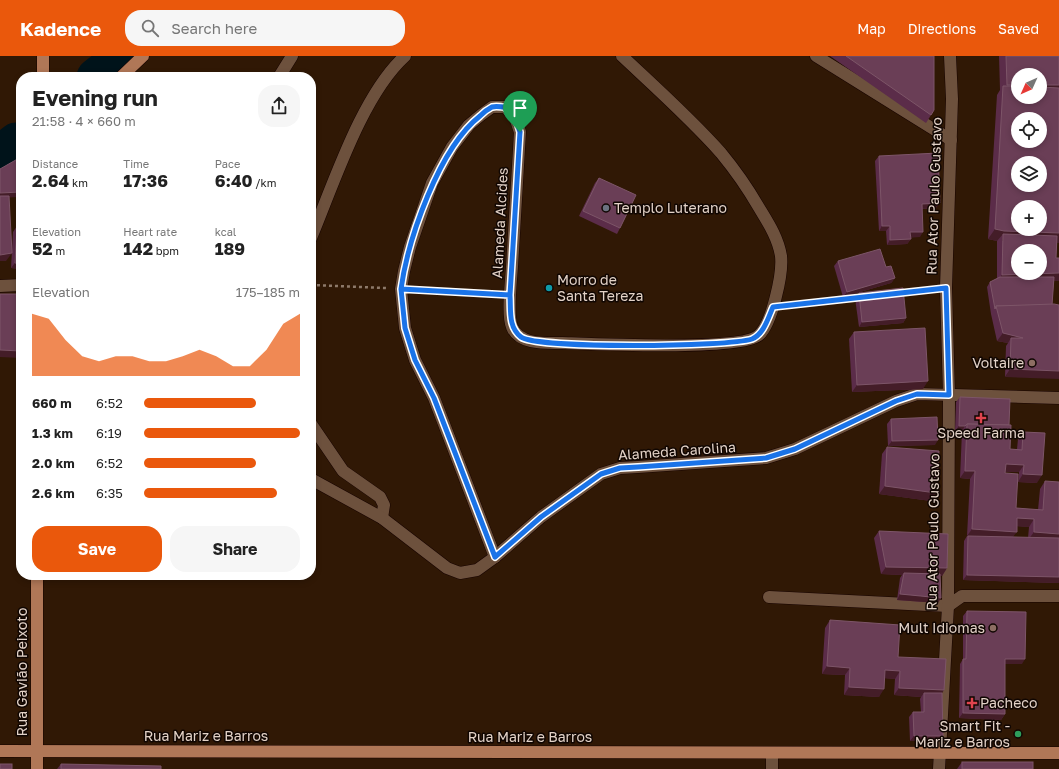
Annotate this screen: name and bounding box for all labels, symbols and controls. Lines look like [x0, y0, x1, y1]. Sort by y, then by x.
search box [125, 10, 405, 46]
text: Kadence [20, 17, 101, 40]
icon: search [139, 17, 161, 39]
text: Search here [171, 19, 257, 37]
text: Map [857, 20, 886, 37]
text: Directions [908, 20, 976, 37]
text: Saved [998, 20, 1039, 37]
north arrow [1011, 68, 1047, 104]
map controls [1011, 68, 1047, 280]
text: Evening run [32, 84, 158, 111]
button: share [258, 85, 300, 127]
pin [503, 91, 537, 132]
icon: arrive [509, 97, 531, 119]
button: locate [1011, 112, 1047, 148]
text: 21:58 · 4 × 660 m [32, 113, 136, 129]
street label: Rua Ator Paulo Gustavo [922, 117, 945, 275]
button: layers [1011, 156, 1047, 192]
text: Distance [32, 157, 78, 170]
text: Time [123, 157, 149, 170]
text: Pace [215, 157, 240, 170]
street label: Alameda Alcides [488, 167, 511, 279]
text: 2.64 [32, 170, 69, 191]
text: 17:36 [123, 170, 168, 191]
text: 6:40 [215, 170, 253, 191]
text: km [69, 176, 88, 189]
text: /km [253, 176, 277, 189]
place label: Templo Luterano [614, 199, 727, 216]
button: + [1011, 200, 1047, 236]
marker: Templo Luterano [601, 203, 611, 213]
text: Elevation [32, 225, 81, 238]
text: Heart rate [123, 225, 177, 238]
text: kcal [215, 225, 236, 238]
text: 52 [32, 238, 53, 259]
text: 142 [123, 238, 153, 259]
text: 189 [215, 238, 245, 259]
text: m [53, 244, 65, 257]
text: bpm [153, 244, 179, 257]
button: − [1011, 244, 1047, 280]
place label: Morro de Santa Tereza [557, 271, 643, 304]
marker: Morro de Santa Tereza [544, 283, 554, 293]
text: Elevation [32, 284, 90, 300]
text: 175–185 m [236, 284, 300, 300]
place label: Voltaire [972, 354, 1024, 371]
marker: Voltaire [1027, 358, 1037, 368]
text: 660 m [32, 395, 72, 411]
text: 6:52 [96, 395, 123, 411]
marker: Speed Farma [976, 413, 986, 423]
place label: Speed Farma [937, 424, 1025, 441]
text: 1.3 km [32, 425, 73, 441]
text: 6:19 [96, 425, 122, 441]
street label: Alameda Carolina [618, 438, 736, 463]
street label: Rua Ator Paulo Gustavo [923, 453, 942, 611]
text: 2.0 km [32, 455, 75, 471]
text: 6:52 [96, 455, 123, 471]
text: 2.6 km [32, 485, 75, 501]
text: 6:35 [96, 485, 123, 501]
button: Save [32, 526, 162, 572]
button: Share [170, 526, 300, 572]
street label: Rua Gavião Peixoto [13, 608, 30, 736]
place label: Mult Idiomas [898, 619, 985, 636]
marker: Mult Idiomas [988, 623, 998, 633]
place label: Pacheco [980, 694, 1037, 711]
marker: Pacheco [967, 698, 977, 708]
place label: Smart Fit - Mariz e Barros [915, 717, 1010, 750]
street label: Rua Mariz e Barros [144, 727, 268, 744]
street label: Rua Mariz e Barros [468, 728, 592, 745]
marker: Smart Fit - Mariz e Barros [1013, 729, 1023, 739]

